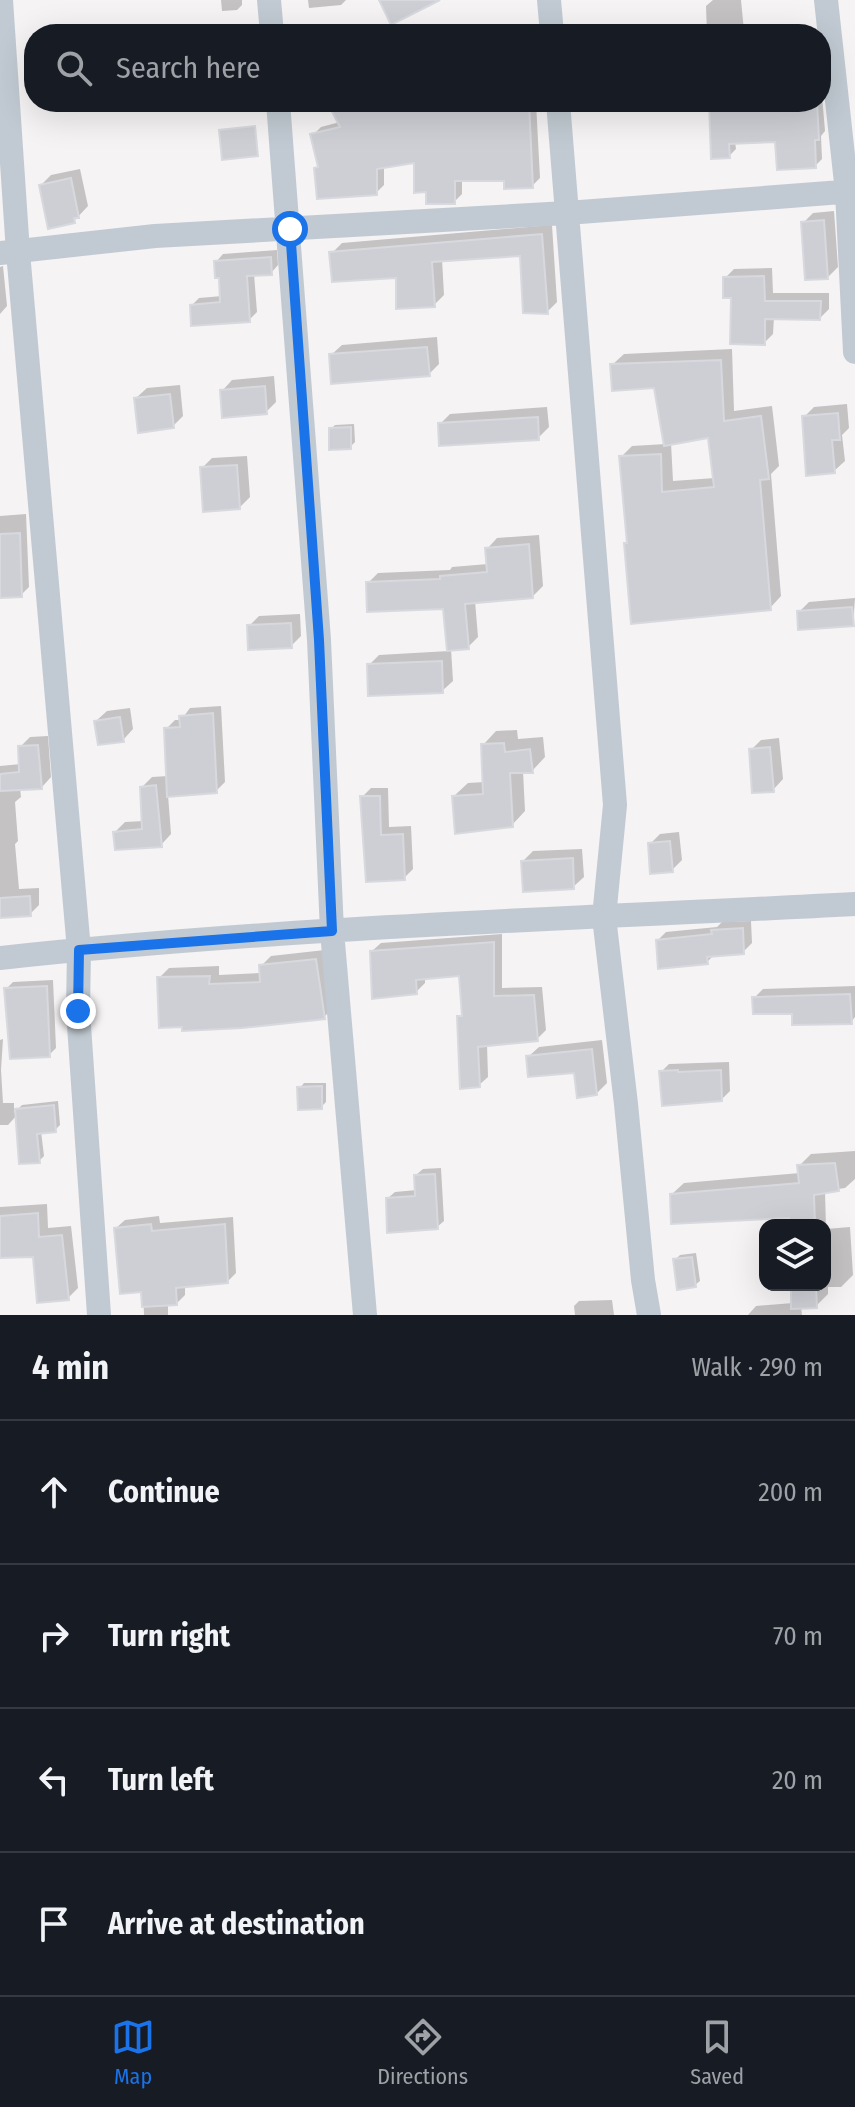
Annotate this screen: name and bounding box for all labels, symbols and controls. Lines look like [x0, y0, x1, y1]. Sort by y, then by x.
search box [24, 24, 831, 112]
icon: search [52, 46, 96, 90]
text: Search here [116, 50, 261, 86]
route start [272, 211, 308, 247]
route end [60, 993, 96, 1029]
map controls [759, 1219, 831, 1291]
button: layers [759, 1219, 831, 1291]
text: 4 min [32, 1347, 109, 1388]
text: Walk · 290 m [692, 1352, 823, 1383]
icon: ahead [32, 1470, 76, 1514]
text: Continue [108, 1474, 220, 1510]
text: 200 m [758, 1477, 823, 1508]
icon: right [32, 1614, 76, 1658]
text: Turn right [108, 1618, 230, 1654]
text: 70 m [773, 1621, 823, 1652]
icon: left [32, 1758, 76, 1802]
text: Turn left [108, 1762, 214, 1798]
text: 20 m [772, 1765, 823, 1796]
icon: arrive [32, 1902, 76, 1946]
text: Arrive at destination [108, 1906, 365, 1942]
tab: Map [111, 2015, 155, 2090]
tab: Directions [377, 2015, 468, 2090]
tab: Saved [690, 2015, 744, 2090]

